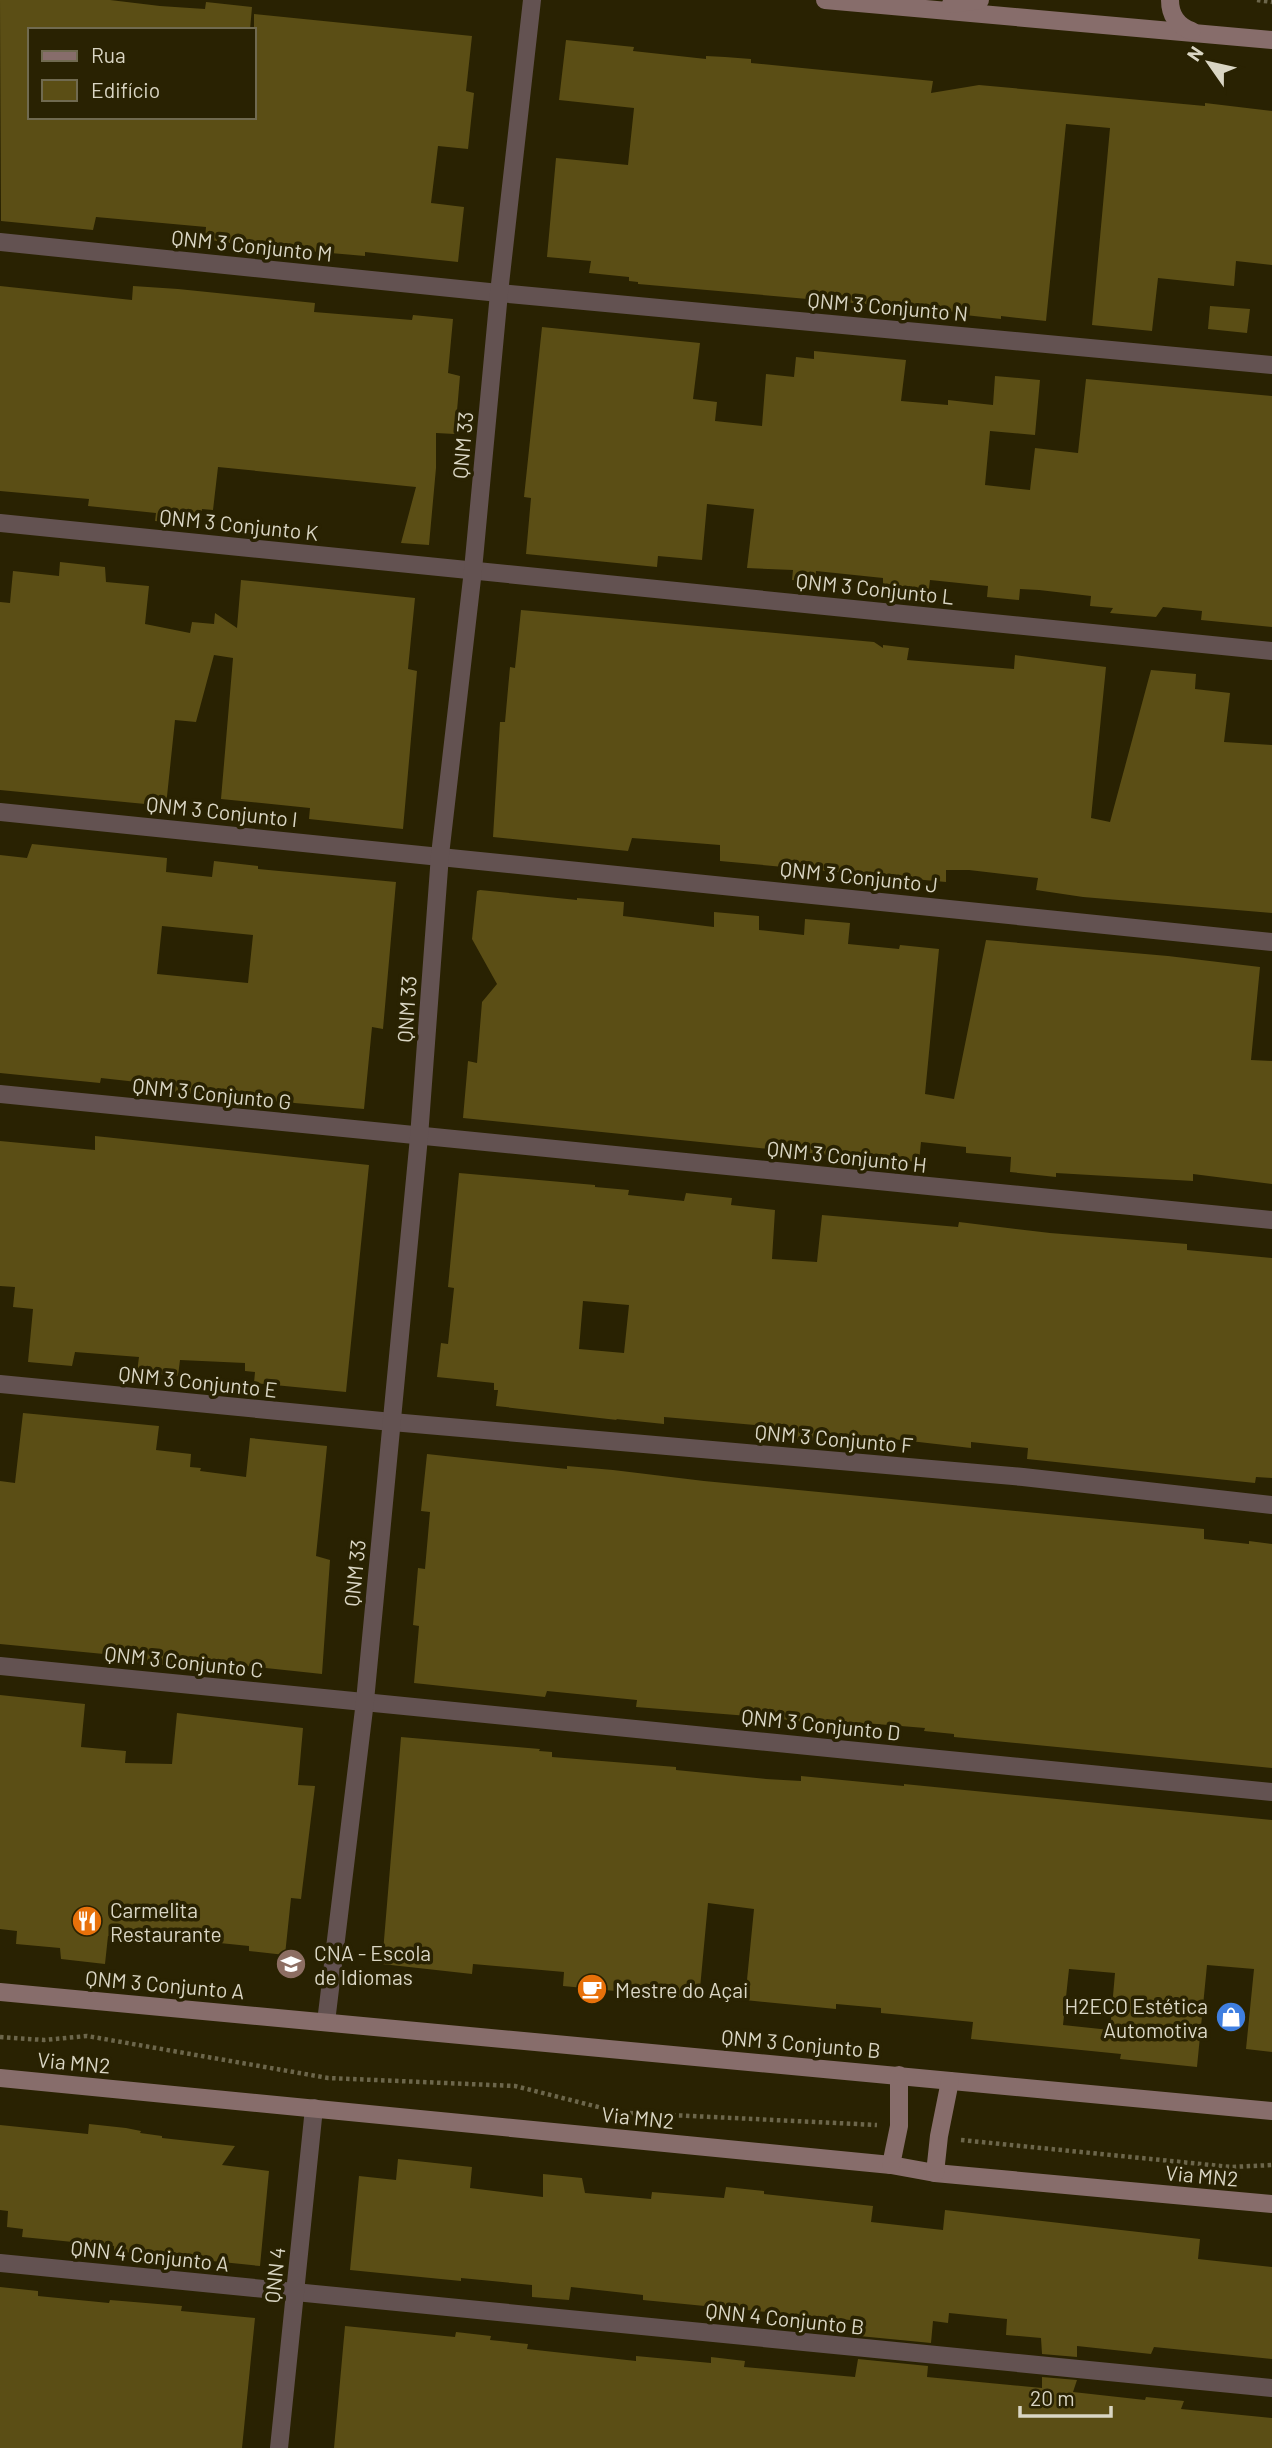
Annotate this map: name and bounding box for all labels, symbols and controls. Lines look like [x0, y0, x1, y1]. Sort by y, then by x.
legend [28, 28, 256, 119]
north arrow [1174, 28, 1244, 98]
text: Rua [91, 42, 126, 67]
text: N [1181, 42, 1208, 65]
text: Edifício [91, 77, 160, 102]
street label: QNM 3 Conjunto M [170, 224, 334, 266]
street label: QNM 3 Conjunto N [807, 287, 969, 325]
street label: QNM 33 [447, 410, 477, 480]
street label: QNM 3 Conjunto K [158, 503, 320, 545]
street label: QNM 3 Conjunto L [795, 567, 955, 609]
street label: QNM 3 Conjunto I [145, 791, 299, 831]
street label: QNM 3 Conjunto J [779, 855, 939, 897]
street label: QNM 33 [391, 975, 421, 1043]
street label: QNM 3 Conjunto G [131, 1072, 293, 1114]
street label: QNM 3 Conjunto H [766, 1135, 928, 1177]
street label: QNM 3 Conjunto E [117, 1360, 279, 1402]
street label: QNM 3 Conjunto F [754, 1419, 914, 1457]
street label: QNM 33 [338, 1538, 370, 1608]
street label: QNM 3 Conjunto C [103, 1640, 265, 1682]
street label: QNM 3 Conjunto D [740, 1703, 902, 1745]
place label: Carmelita Restaurante [110, 1897, 222, 1946]
restaurant icon: Carmelita Restaurante [70, 1904, 104, 1938]
place label: CNA - Escola de Idiomas [314, 1940, 431, 1989]
school or university icon: CNA - Escola de Idiomas [274, 1947, 308, 1981]
street label: QNM 3 Conjunto A [84, 1965, 246, 2003]
cafe icon: Mestre do Açai [575, 1972, 609, 2006]
place label: Mestre do Açai [615, 1977, 748, 2002]
place label: H2ECO Estética Automotiva [1064, 1993, 1208, 2042]
shop icon: H2ECO Estética Automotiva [1214, 2000, 1248, 2034]
street label: QNM 3 Conjunto B [720, 2024, 882, 2062]
street label: Via MN2 [36, 2046, 112, 2078]
street label: Via MN2 [600, 2101, 676, 2133]
street label: Via MN2 [1164, 2159, 1240, 2191]
street label: QNN 4 Conjunto A [70, 2234, 231, 2276]
street label: QNN 4 [259, 2246, 289, 2304]
street label: QNN 4 Conjunto B [704, 2297, 866, 2339]
scale bar [1020, 2374, 1111, 2418]
text: 20 m [1030, 2385, 1075, 2410]

